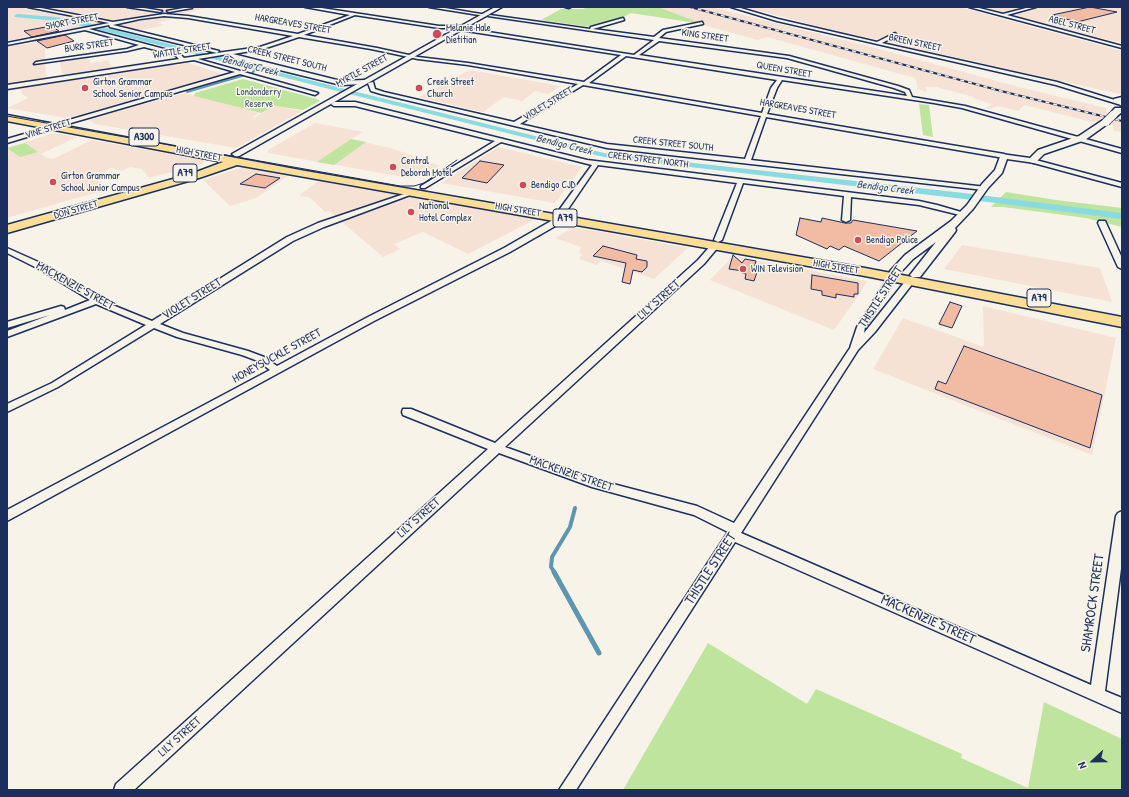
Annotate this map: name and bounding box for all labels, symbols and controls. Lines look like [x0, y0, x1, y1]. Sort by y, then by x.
street label: SHORT STREET [45, 11, 99, 33]
street label: HARGREAVES STREET [254, 11, 332, 37]
street label: ABEL STREET [1047, 13, 1097, 37]
place label: Melanie Hale Dietitian [446, 22, 491, 46]
street label: KING STREET [681, 27, 729, 45]
marker: Melanie Hale Dietitian [431, 28, 443, 40]
street label: BREEN STREET [888, 32, 942, 54]
street label: BURR STREET [64, 37, 114, 55]
street label: WATTLE STREET [152, 41, 212, 61]
street label: CREEK STREET SOUTH [246, 43, 328, 75]
street label: MYRTLE STREET [334, 52, 390, 90]
water label: Bendigo Creek [221, 53, 279, 79]
street label: QUEEN STREET [755, 59, 813, 81]
place label: Girton Grammar School Senior Campus [93, 76, 173, 100]
place label: Creek Street Church [427, 76, 474, 100]
marker: Girton Grammar School Senior Campus [80, 83, 90, 93]
marker: Creek Street Church [414, 83, 424, 93]
street label: VIOLET STREET [521, 84, 575, 124]
park label: Londonderry Reserve [237, 86, 281, 110]
street label: HARGREAVES STREET [759, 96, 837, 122]
street label: VINE STREET [24, 116, 72, 142]
road number: A300 [129, 128, 159, 146]
water label: Bendigo Creek [535, 132, 593, 158]
street label: CREEK STREET SOUTH [632, 134, 714, 154]
street label: HIGH STREET [175, 144, 223, 164]
street label: CREEK STREET NORTH [607, 149, 689, 171]
place label: Central Deborah Motel [401, 155, 452, 178]
marker: Central Deborah Motel [388, 162, 398, 172]
road number: A79 [173, 164, 197, 182]
place label: Girton Grammar School Junior Campus [61, 170, 140, 194]
marker: Girton Grammar School Junior Campus [48, 177, 58, 187]
water label: Bendigo Creek [856, 178, 914, 198]
place label: Bendigo CJD [531, 179, 575, 191]
marker: Bendigo CJD [518, 180, 528, 190]
street label: DON STREET [53, 198, 99, 222]
place label: National Hotel Complex [419, 200, 472, 224]
street label: HIGH STREET [494, 200, 542, 220]
marker: National Hotel Complex [406, 207, 416, 217]
road number: A79 [553, 209, 577, 227]
place label: Bendigo Police [866, 234, 918, 246]
marker: Bendigo Police [853, 235, 863, 245]
street label: HIGH STREET [812, 257, 860, 277]
street label: MACKENZIE STREET [33, 259, 117, 313]
place label: WIN Television [751, 263, 803, 275]
marker: WIN Television [738, 264, 748, 274]
street label: THISTLE STREET [856, 264, 906, 330]
street label: VIOLET STREET [160, 275, 224, 323]
street label: LILY STREET [635, 277, 683, 323]
road number: A79 [1027, 289, 1051, 307]
street label: HONEYSUCKLE STREET [230, 326, 324, 386]
street label: MACKENZIE STREET [527, 453, 615, 495]
street label: LILY STREET [395, 495, 443, 541]
street label: THISTLE STREET [682, 530, 740, 608]
street label: SHAMROCK STREET [1078, 553, 1108, 653]
street label: MACKENZIE STREET [878, 592, 978, 648]
street label: LILY STREET [156, 714, 204, 760]
north arrow [1073, 741, 1113, 781]
text: N [1074, 760, 1089, 771]

